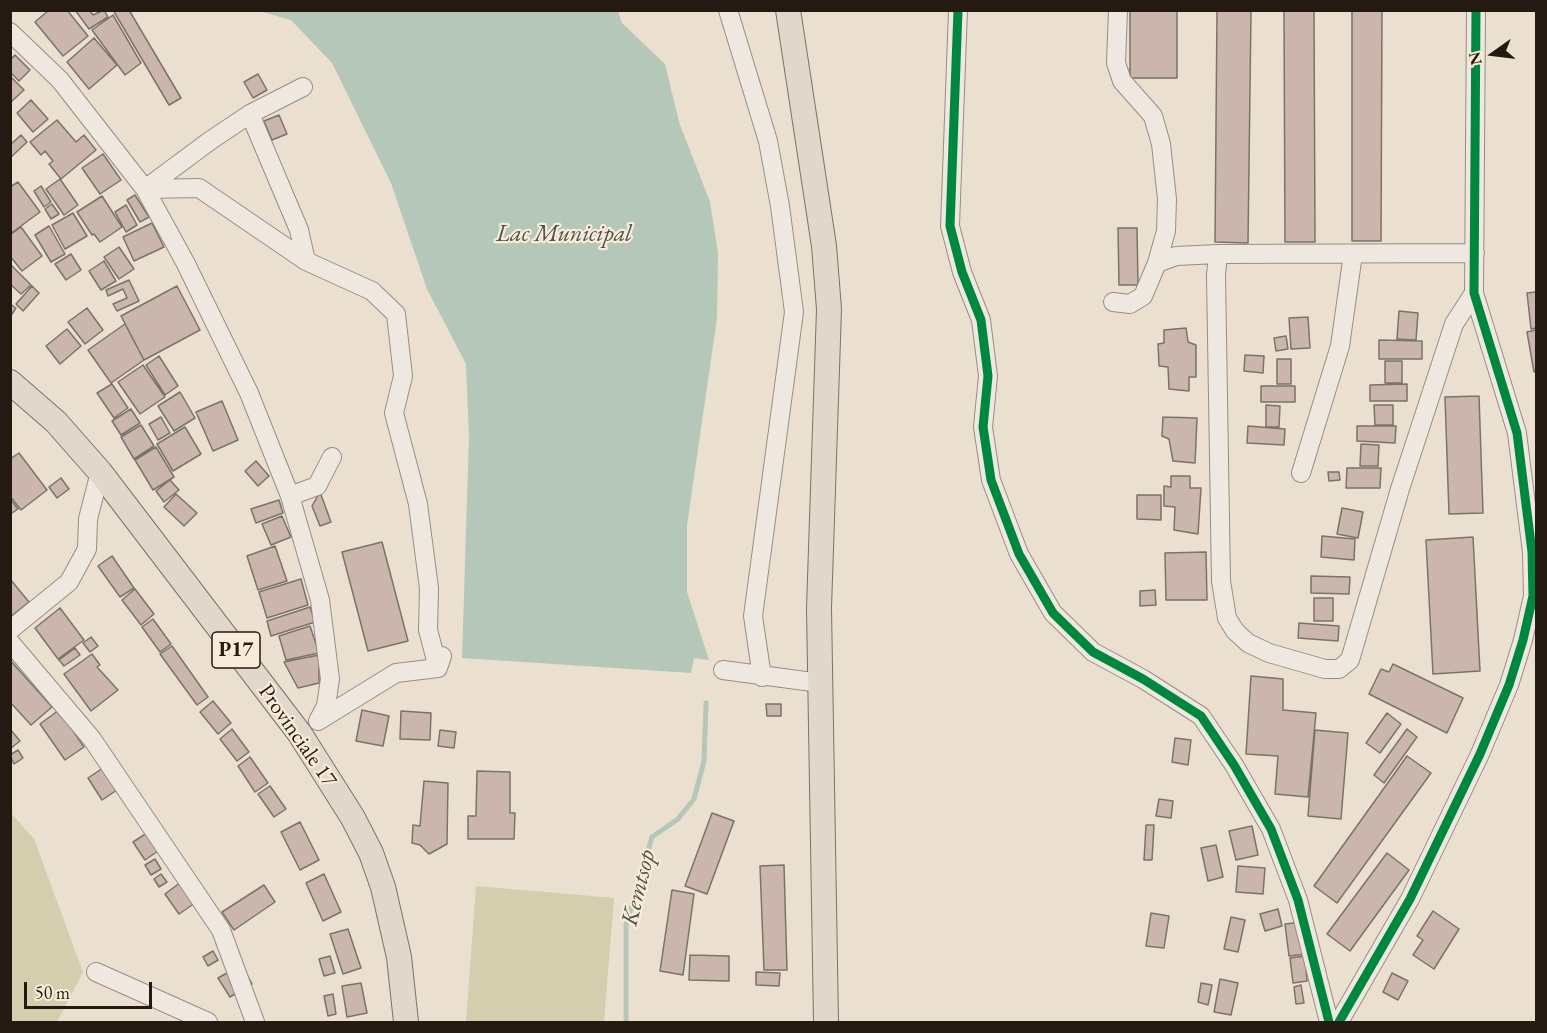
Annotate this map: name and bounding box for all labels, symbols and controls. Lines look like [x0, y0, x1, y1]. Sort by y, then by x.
north arrow [1463, 24, 1523, 84]
text: N [1463, 50, 1487, 67]
water label: Lac Municipal [496, 220, 632, 248]
road number: P17 [212, 632, 260, 668]
street label: Provinciale 17 [252, 680, 342, 792]
water label: Kemtsop [616, 847, 662, 929]
scale bar [27, 970, 154, 1008]
text: 50 m [35, 981, 70, 1004]

